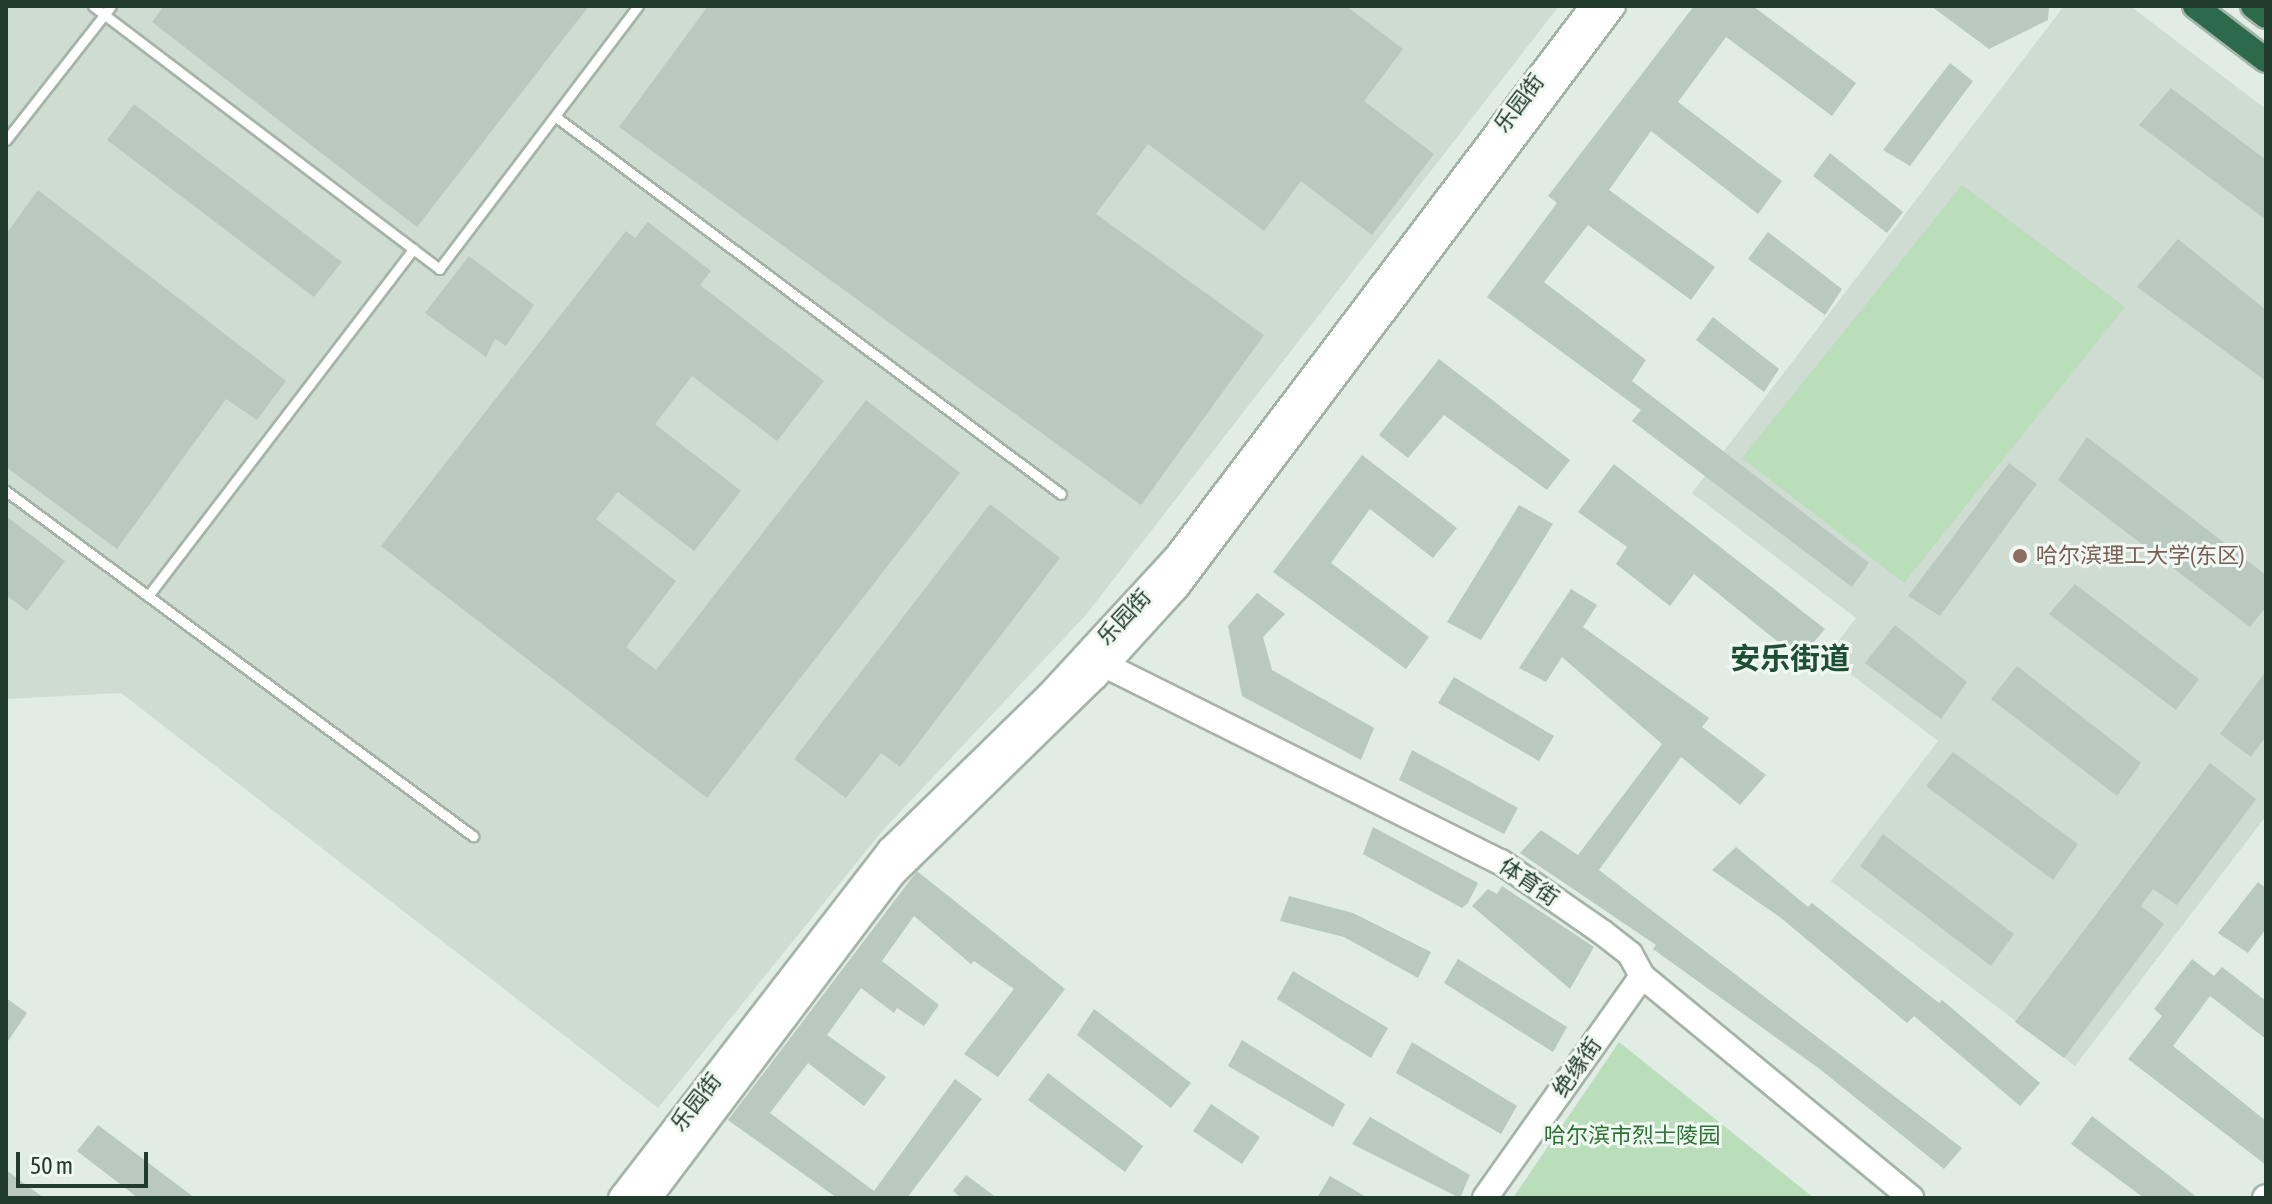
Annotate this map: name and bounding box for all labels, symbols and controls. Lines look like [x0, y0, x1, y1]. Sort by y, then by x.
street label: 乐园街 [1489, 69, 1549, 137]
place label: 哈尔滨理工大学(东区) [2036, 543, 2245, 569]
marker: 哈尔滨理工大学(东区) [2011, 547, 2029, 565]
street label: 乐园街 [1092, 584, 1156, 650]
district label: 安乐街道 [1730, 640, 1850, 676]
street label: 体育街 [1494, 853, 1564, 911]
street label: 绝缘街 [1547, 1032, 1607, 1102]
street label: 乐园街 [665, 1068, 727, 1136]
park label: 哈尔滨市烈士陵园 [1544, 1123, 1720, 1149]
scale bar [20, 1136, 152, 1186]
text: 50 m [30, 1152, 73, 1179]

